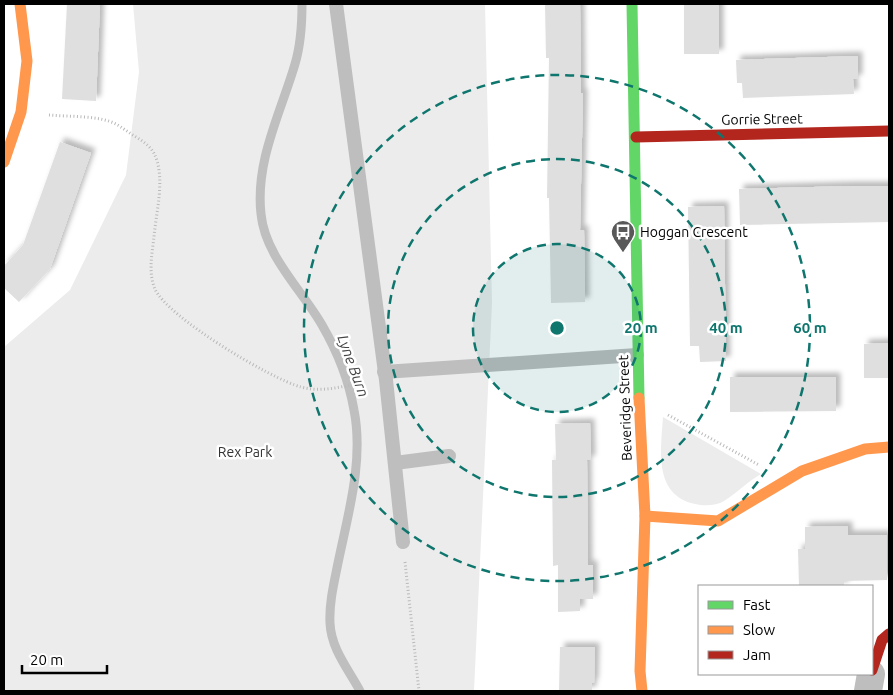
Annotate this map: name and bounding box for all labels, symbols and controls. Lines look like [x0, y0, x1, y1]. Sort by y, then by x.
street label: Gorrie Street [721, 110, 803, 128]
bus stop icon: Hoggan Crescent [610, 219, 636, 253]
place label: Hoggan Crescent [640, 224, 748, 240]
centre of rings [548, 319, 566, 337]
text: 20 m [624, 319, 658, 336]
text: 40 m [709, 319, 743, 336]
text: 60 m [793, 319, 827, 336]
water label: Lyne Burn [334, 332, 373, 399]
street label: Beveridge Street [615, 354, 635, 461]
park label: Rex Park [218, 444, 272, 460]
legend [698, 585, 873, 675]
text: Fast [743, 596, 771, 613]
text: Slow [743, 621, 776, 638]
scale bar [22, 642, 108, 674]
text: Jam [743, 646, 771, 663]
text: 20 m [30, 651, 63, 668]

